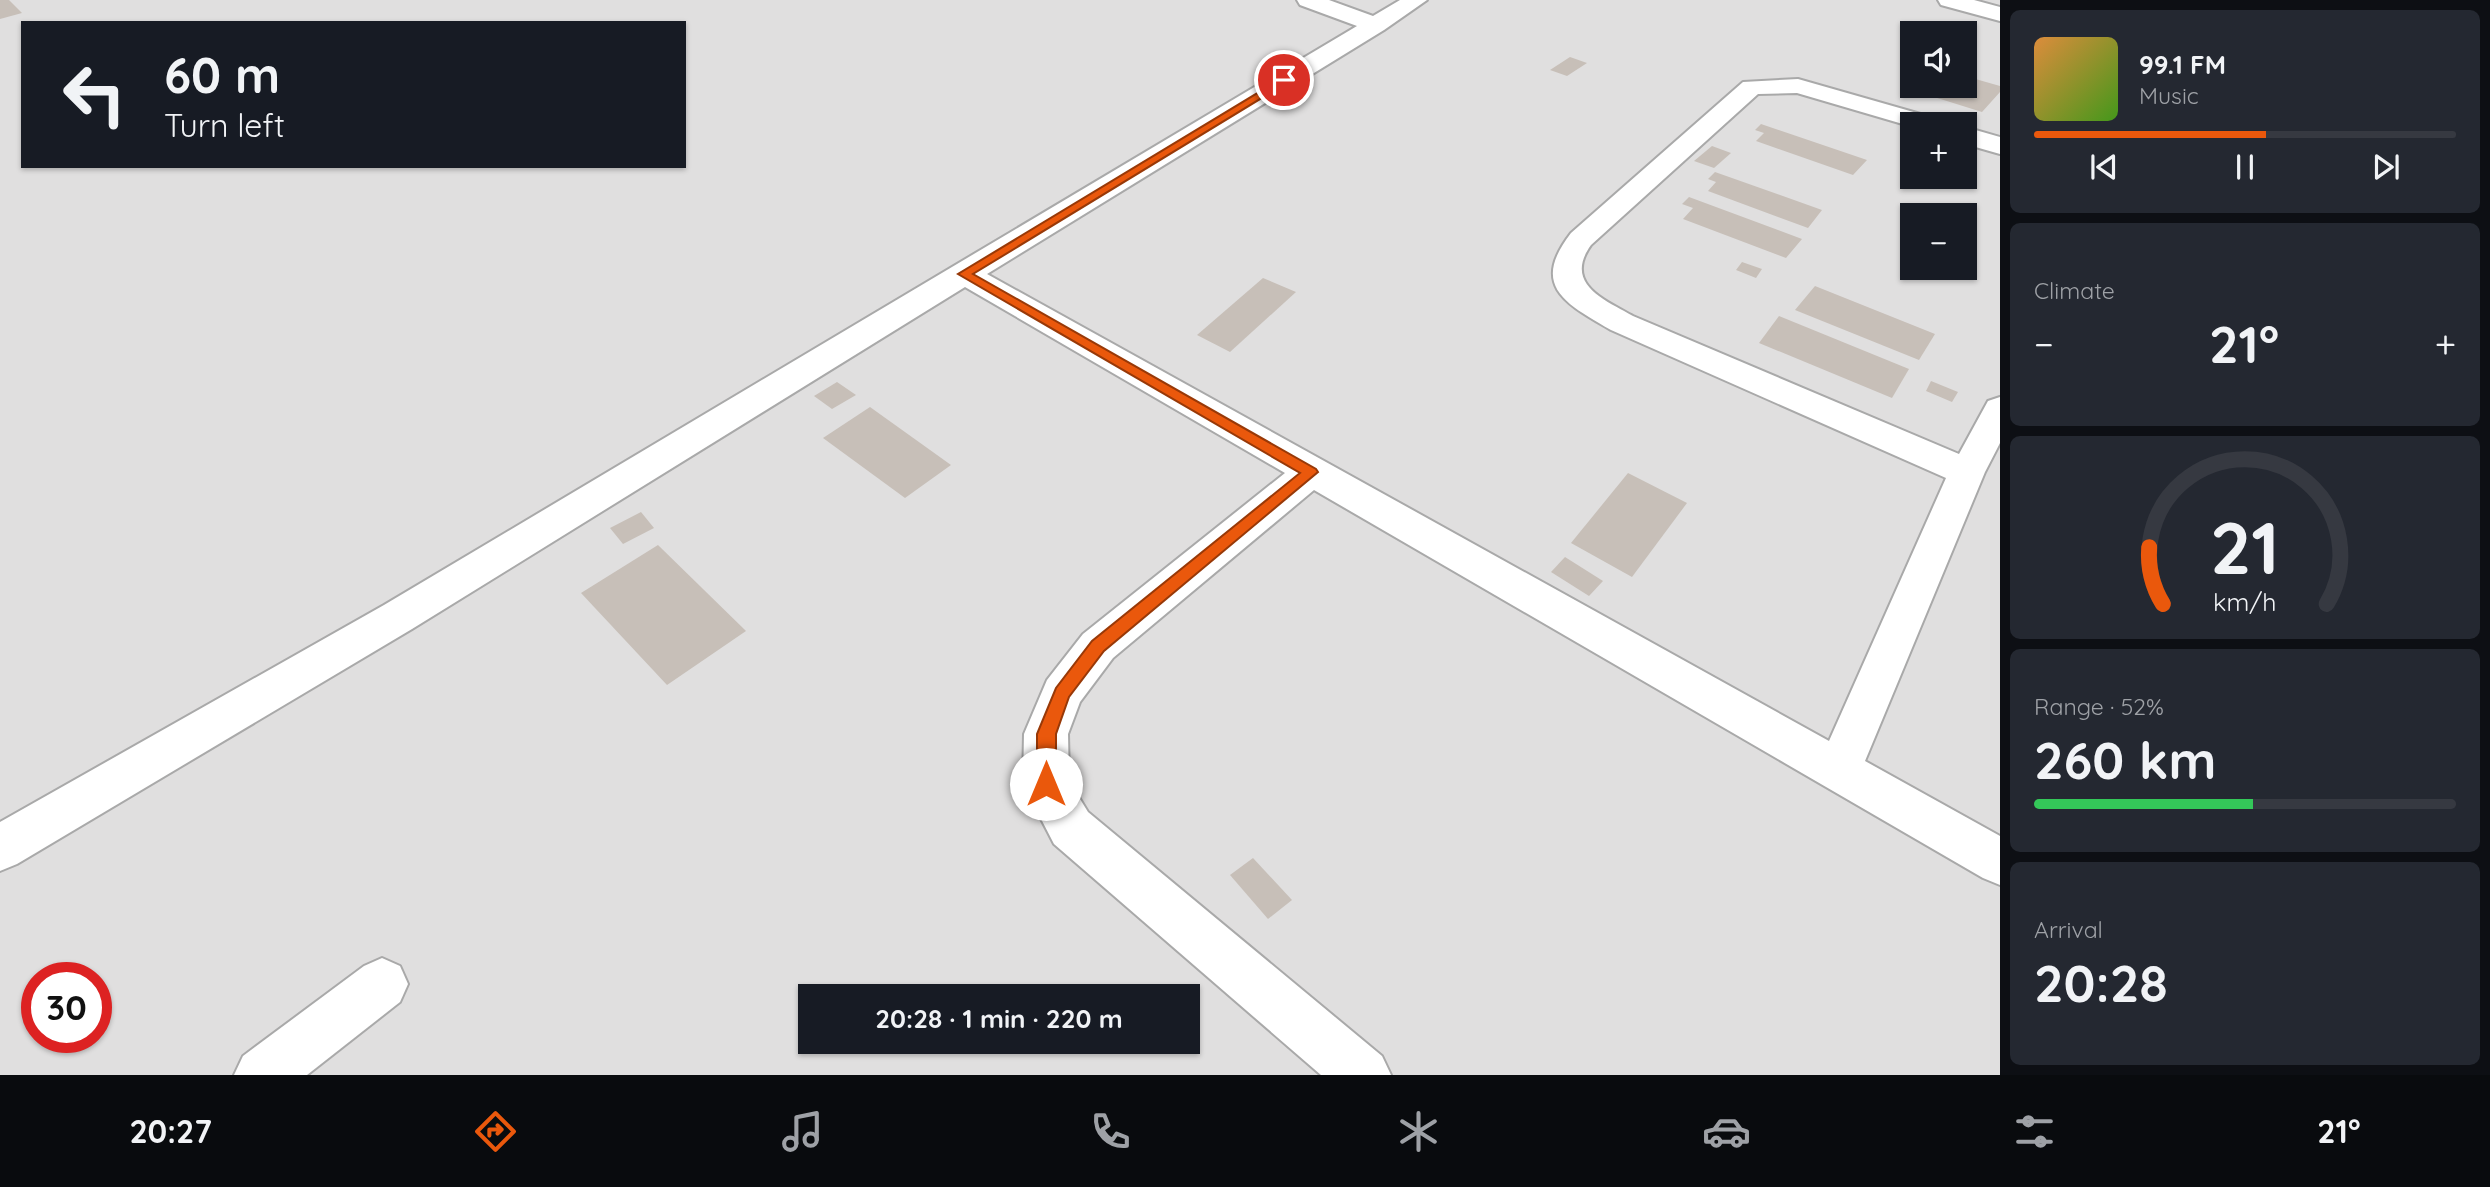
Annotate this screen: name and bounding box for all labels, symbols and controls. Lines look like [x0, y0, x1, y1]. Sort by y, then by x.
map controls [1900, 21, 1977, 280]
button: sound [1900, 21, 1977, 98]
text: 60 m [164, 44, 280, 105]
text: 99.1 FM [2139, 48, 2226, 81]
icon: left [49, 49, 140, 140]
pin [1254, 50, 1314, 110]
icon: arrive [1265, 61, 1303, 99]
text: Music [2139, 81, 2199, 110]
text: Turn left [164, 105, 285, 145]
button: + [1900, 112, 1977, 189]
icon: previous [2085, 148, 2123, 186]
icon: pause [2226, 148, 2264, 186]
icon: next [2367, 148, 2405, 186]
button: − [1900, 203, 1977, 280]
text: Climate [2034, 276, 2115, 305]
text: 21° [2209, 311, 2279, 376]
text: − [2034, 320, 2054, 368]
text: + [2435, 320, 2456, 368]
text: 21 [2210, 501, 2280, 592]
text: km/h [2213, 585, 2277, 616]
text: Range · 52% [2034, 692, 2164, 721]
text: 260 km [2034, 727, 2216, 792]
position arrow [1009, 747, 1083, 821]
text: Arrival [2034, 915, 2103, 944]
text: 20:28 [2034, 950, 2168, 1015]
speed limit sign: 30 [21, 962, 112, 1053]
text: 20:28 · 1 min · 220 m [875, 1002, 1123, 1035]
icon: directions [471, 1107, 520, 1156]
icon: music [778, 1107, 827, 1156]
icon: phone [1086, 1107, 1135, 1156]
icon: climate [1394, 1107, 1443, 1156]
icon: car [1702, 1107, 1751, 1156]
icon: filters [2010, 1107, 2059, 1156]
text: 20:27 [129, 1111, 212, 1151]
text: 21° [2317, 1111, 2361, 1151]

